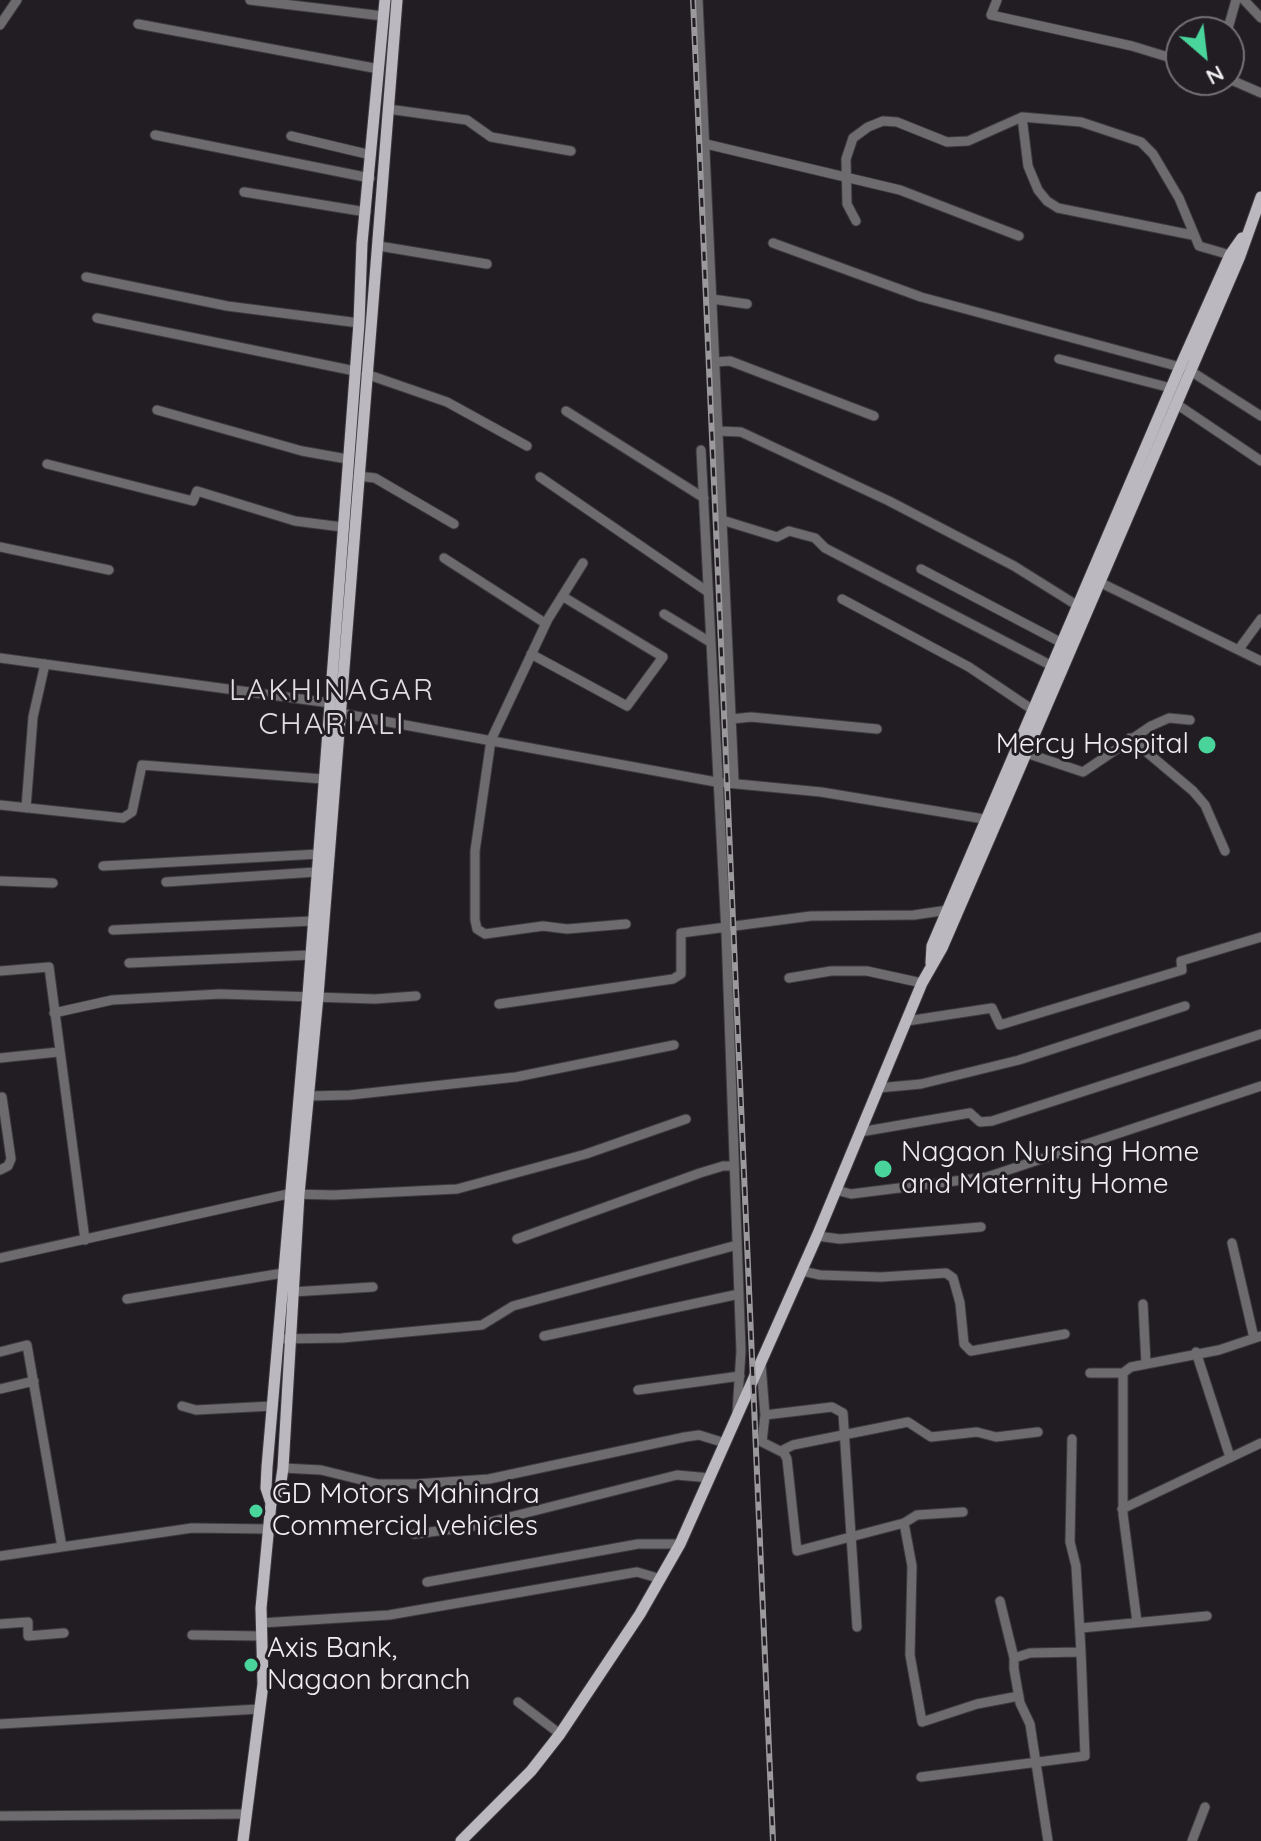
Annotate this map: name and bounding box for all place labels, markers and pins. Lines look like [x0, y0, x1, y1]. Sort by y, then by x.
place label: Mercy Hospital [996, 728, 1189, 762]
marker: Mercy Hospital [1196, 734, 1218, 756]
place label: Nagaon Nursing Home and Maternity Home [901, 1136, 1199, 1202]
marker: Nagaon Nursing Home and Maternity Home [872, 1158, 894, 1180]
place label: GD Motors Mahindra Commercial vehicles [272, 1478, 540, 1544]
marker: GD Motors Mahindra Commercial vehicles [247, 1502, 265, 1520]
place label: Axis Bank, Nagaon branch [267, 1632, 470, 1698]
marker: Axis Bank, Nagaon branch [242, 1656, 260, 1674]

